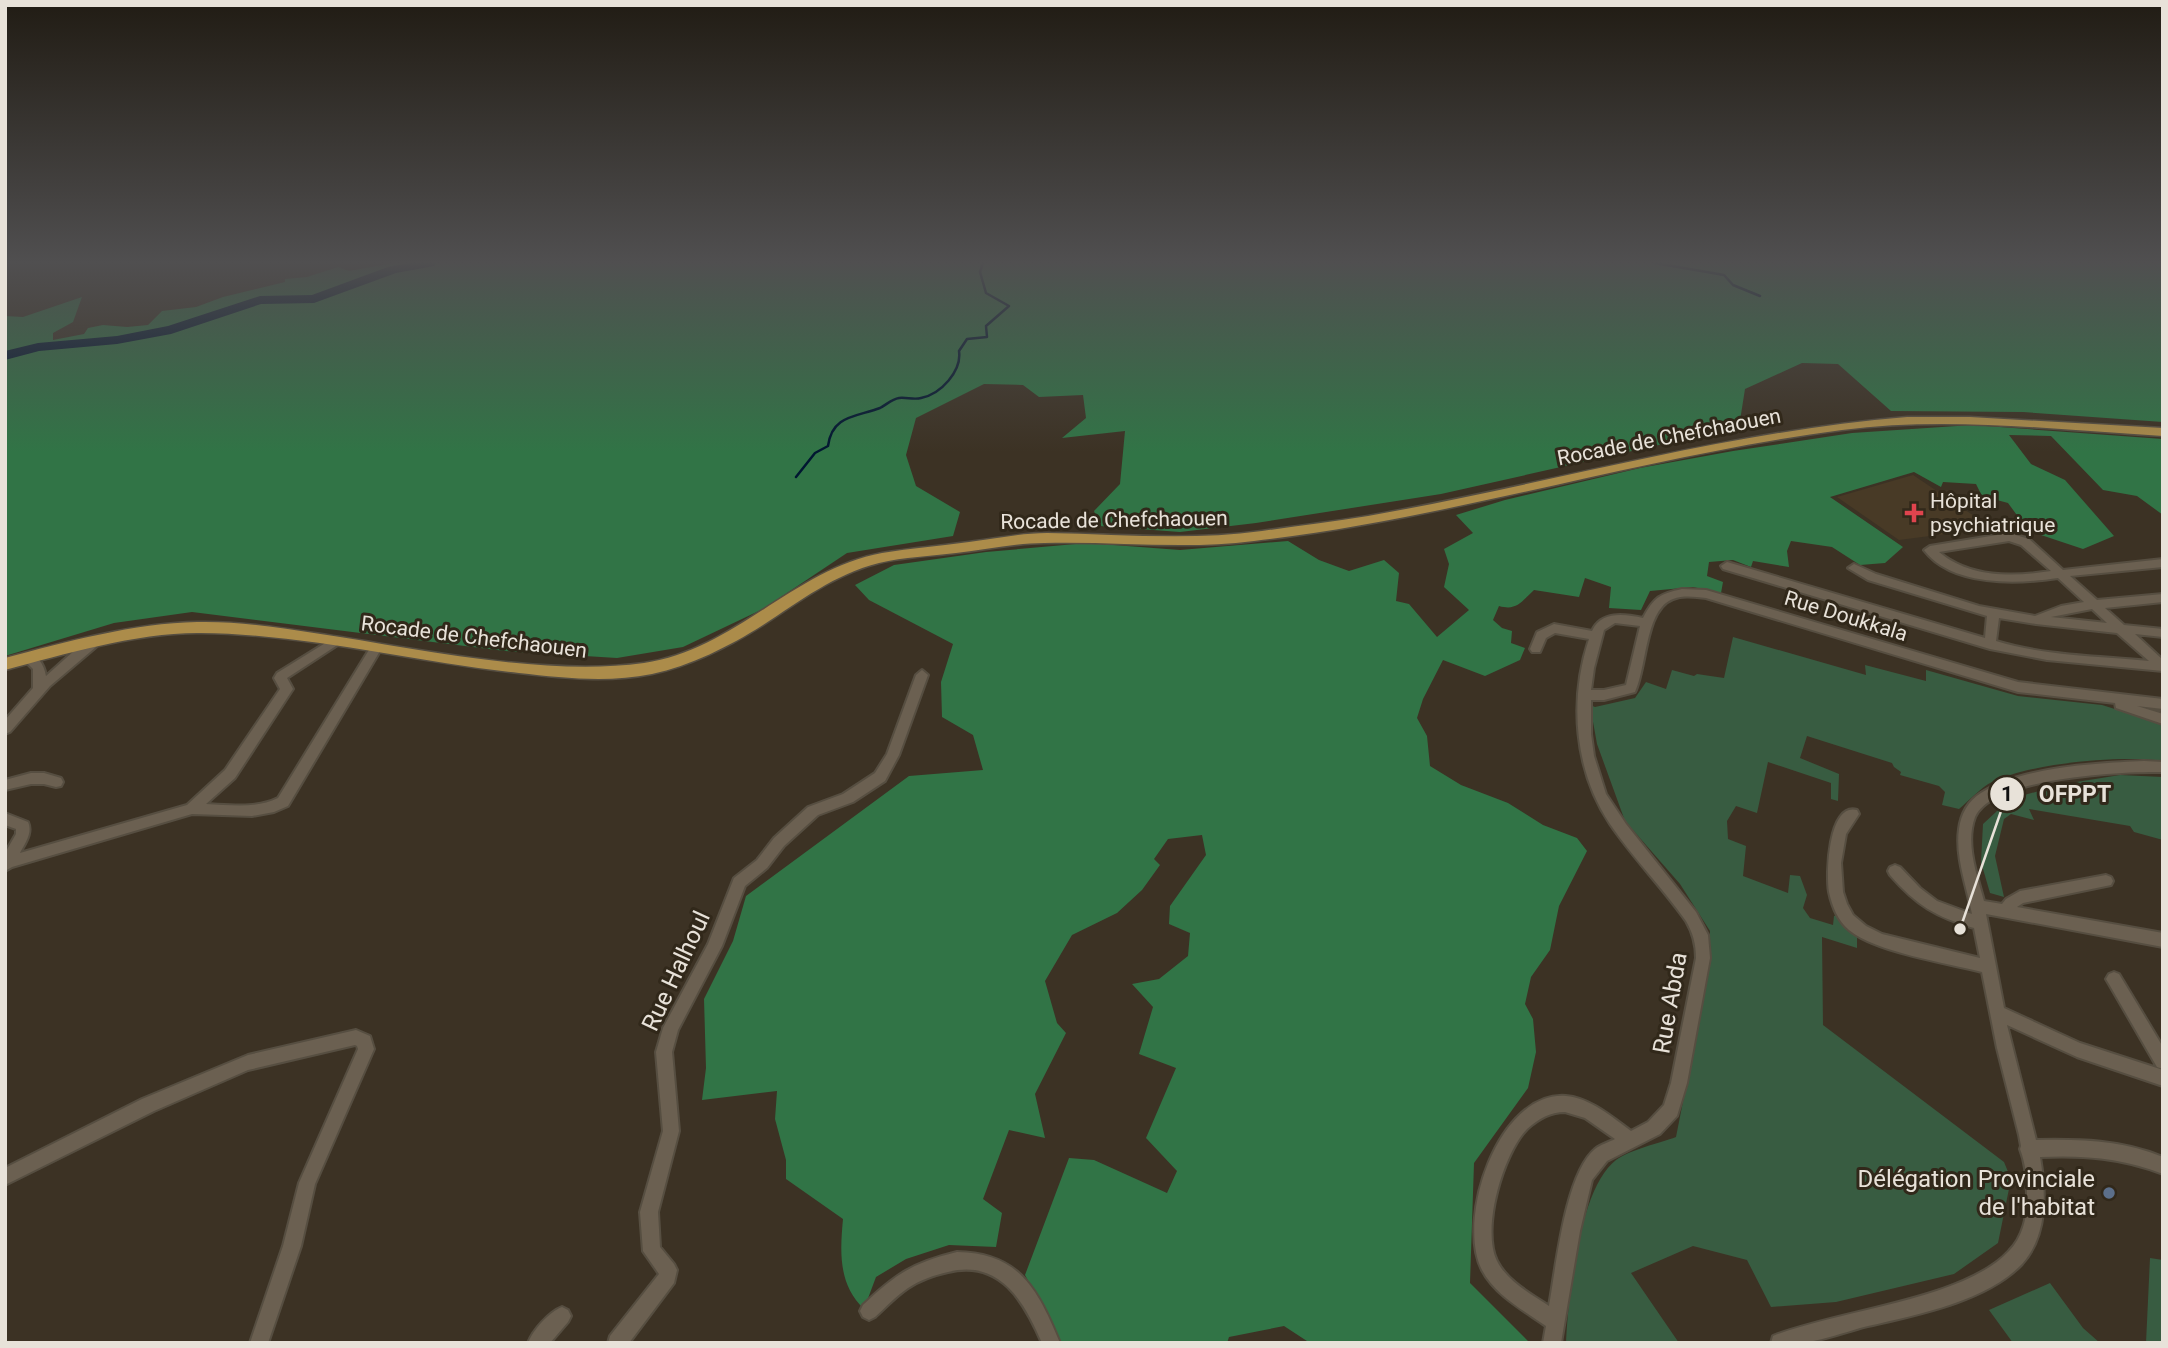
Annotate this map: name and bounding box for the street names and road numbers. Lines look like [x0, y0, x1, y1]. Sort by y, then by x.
street label: Rocade de Chefchaouen [1555, 404, 1783, 470]
street label: Rocade de Chefchaouen [1000, 506, 1228, 534]
street label: Rue Doukkala [1782, 586, 1910, 646]
street label: Rocade de Chefchaouen [360, 611, 588, 663]
street label: Rue Halhoul [636, 907, 716, 1035]
street label: Rue Abda [1647, 950, 1693, 1056]

